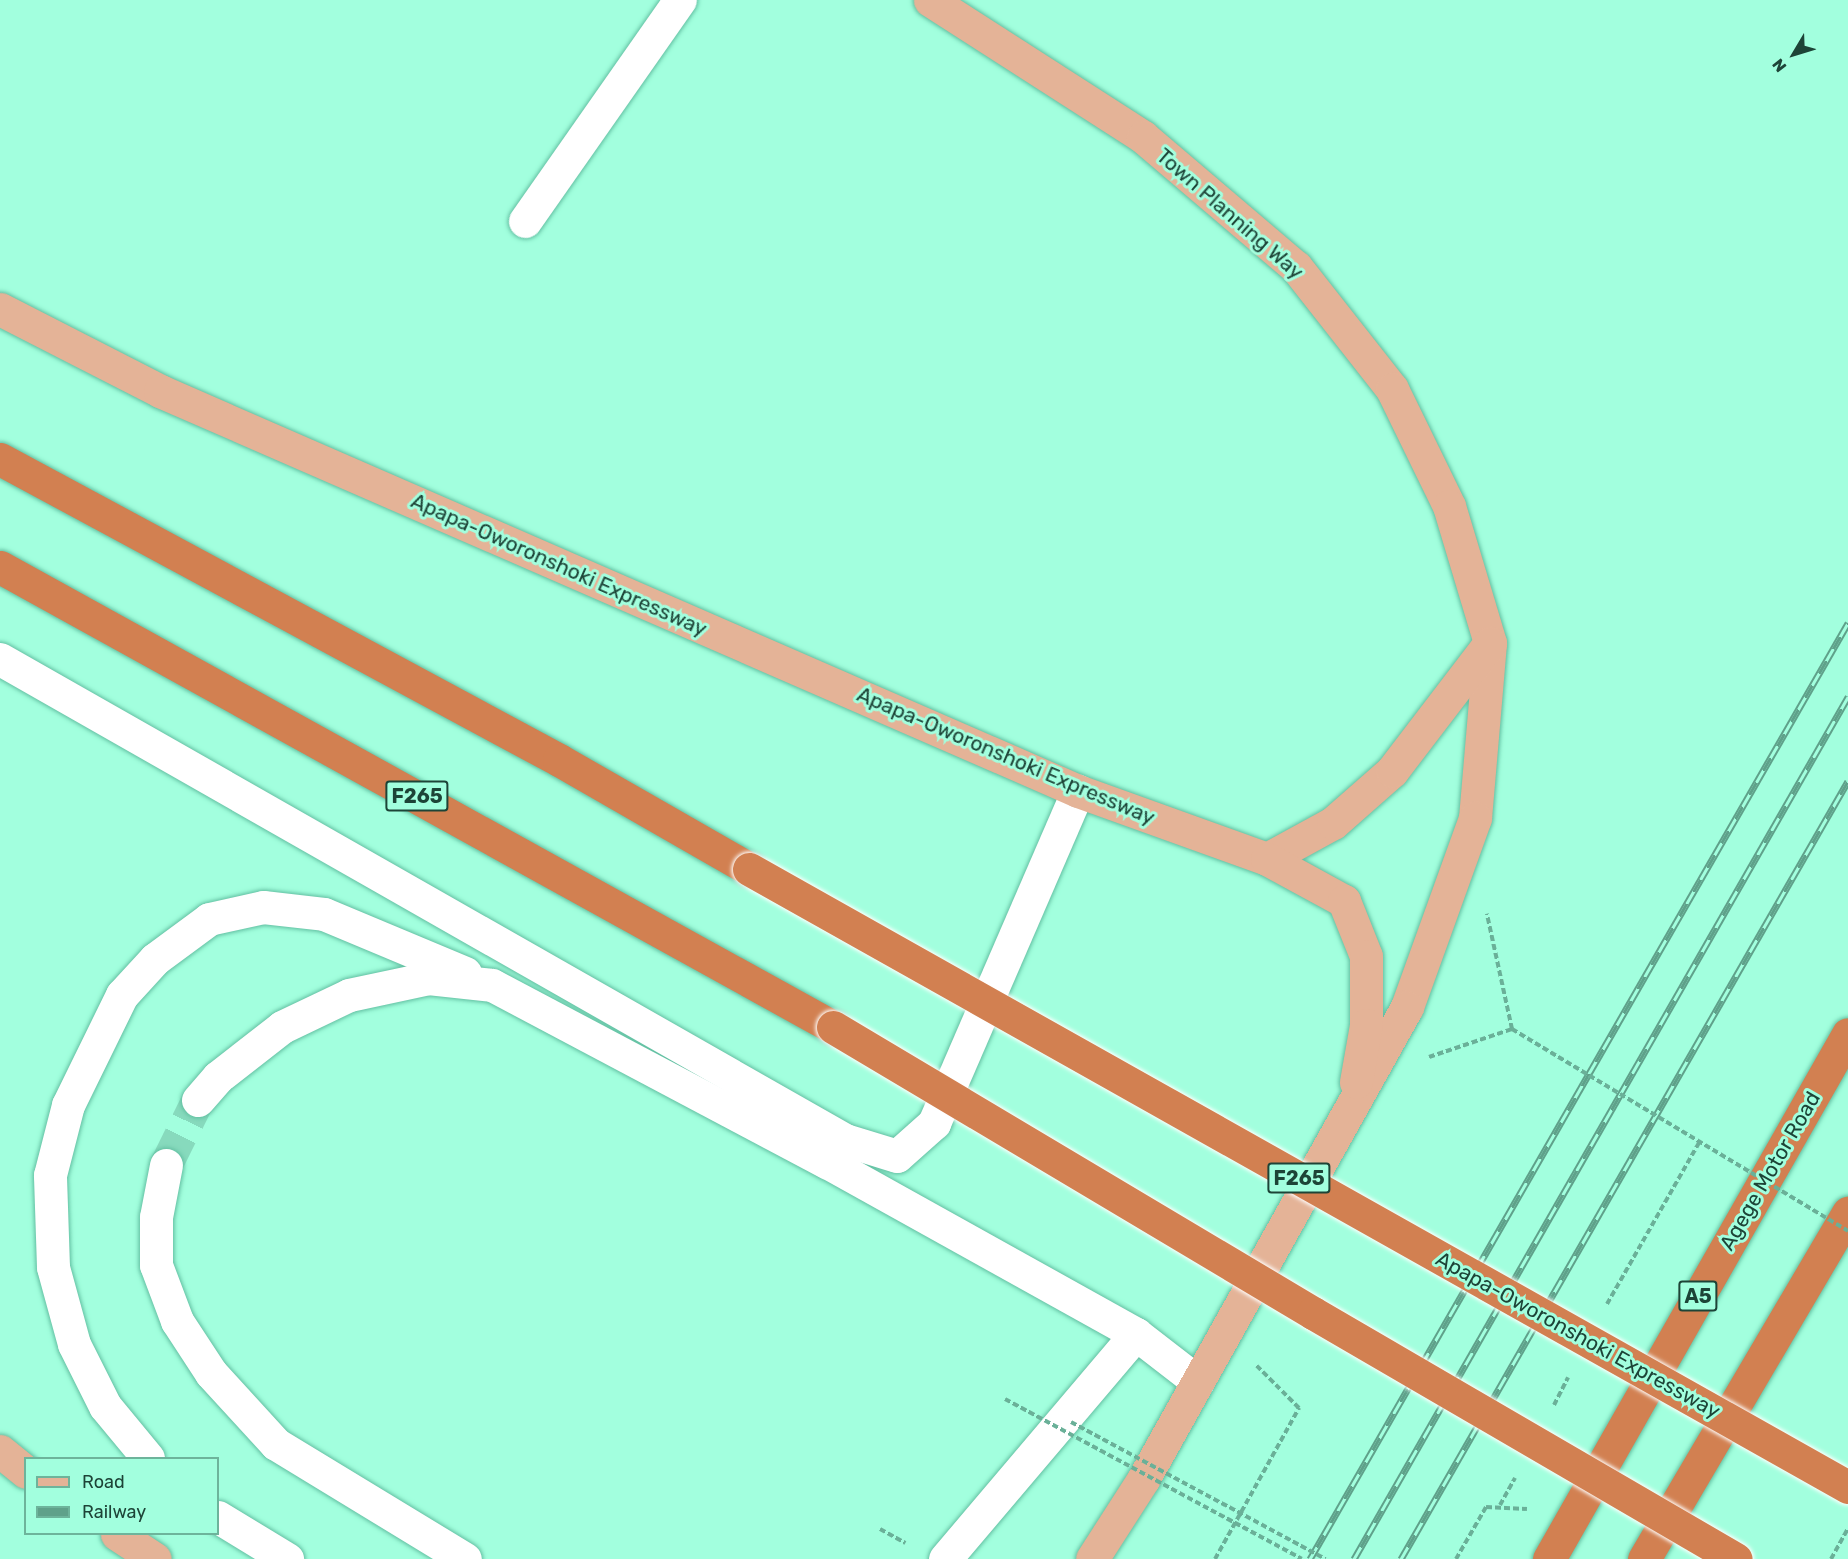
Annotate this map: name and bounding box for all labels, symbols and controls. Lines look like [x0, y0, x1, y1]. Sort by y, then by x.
north arrow [1764, 24, 1824, 84]
text: N [1768, 55, 1790, 76]
street label: Town Planning Way [1151, 143, 1309, 285]
street label: Apapa-Oworonshoki Expressway [407, 488, 711, 642]
street label: Apapa-Oworonshoki Expressway [853, 682, 1159, 830]
road number: F265 [384, 779, 450, 813]
street label: Agege Motor Road [1714, 1087, 1826, 1255]
road number: F265 [1266, 1161, 1332, 1195]
street label: Apapa-Oworonshoki Expressway [1431, 1246, 1725, 1424]
road number: A5 [1677, 1279, 1719, 1313]
legend [24, 1457, 219, 1535]
text: Road [82, 1471, 125, 1493]
text: Railway [82, 1501, 146, 1523]

